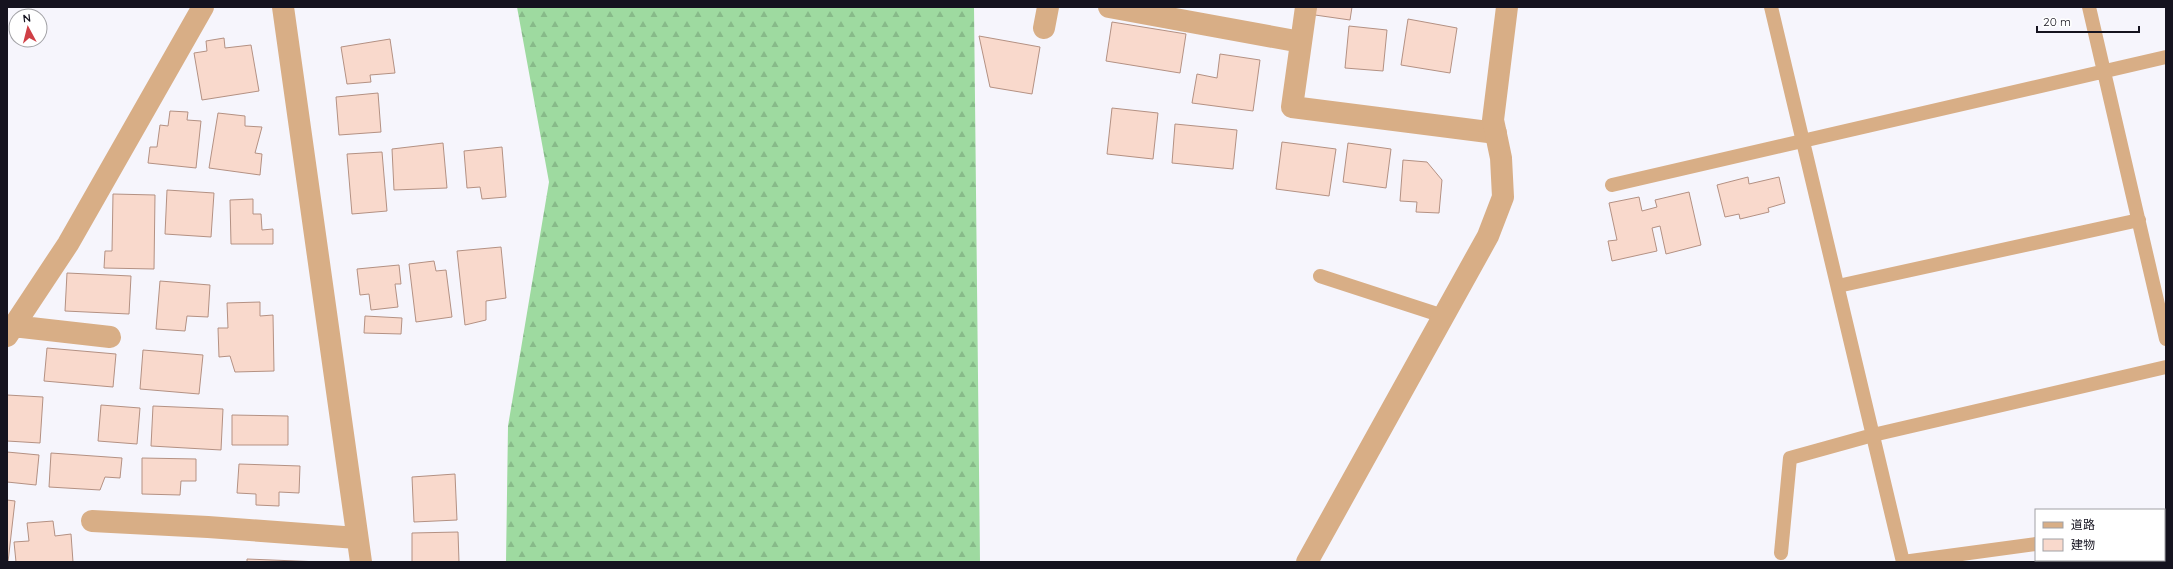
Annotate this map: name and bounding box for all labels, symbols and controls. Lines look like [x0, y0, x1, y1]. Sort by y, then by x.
north arrow [8, 8, 48, 48]
scale bar [2037, 8, 2139, 34]
text: N [22, 11, 32, 26]
text: 20 m [2043, 14, 2071, 29]
legend [2035, 509, 2165, 561]
text: 道路 [2071, 517, 2095, 532]
text: 建物 [2071, 537, 2095, 552]

